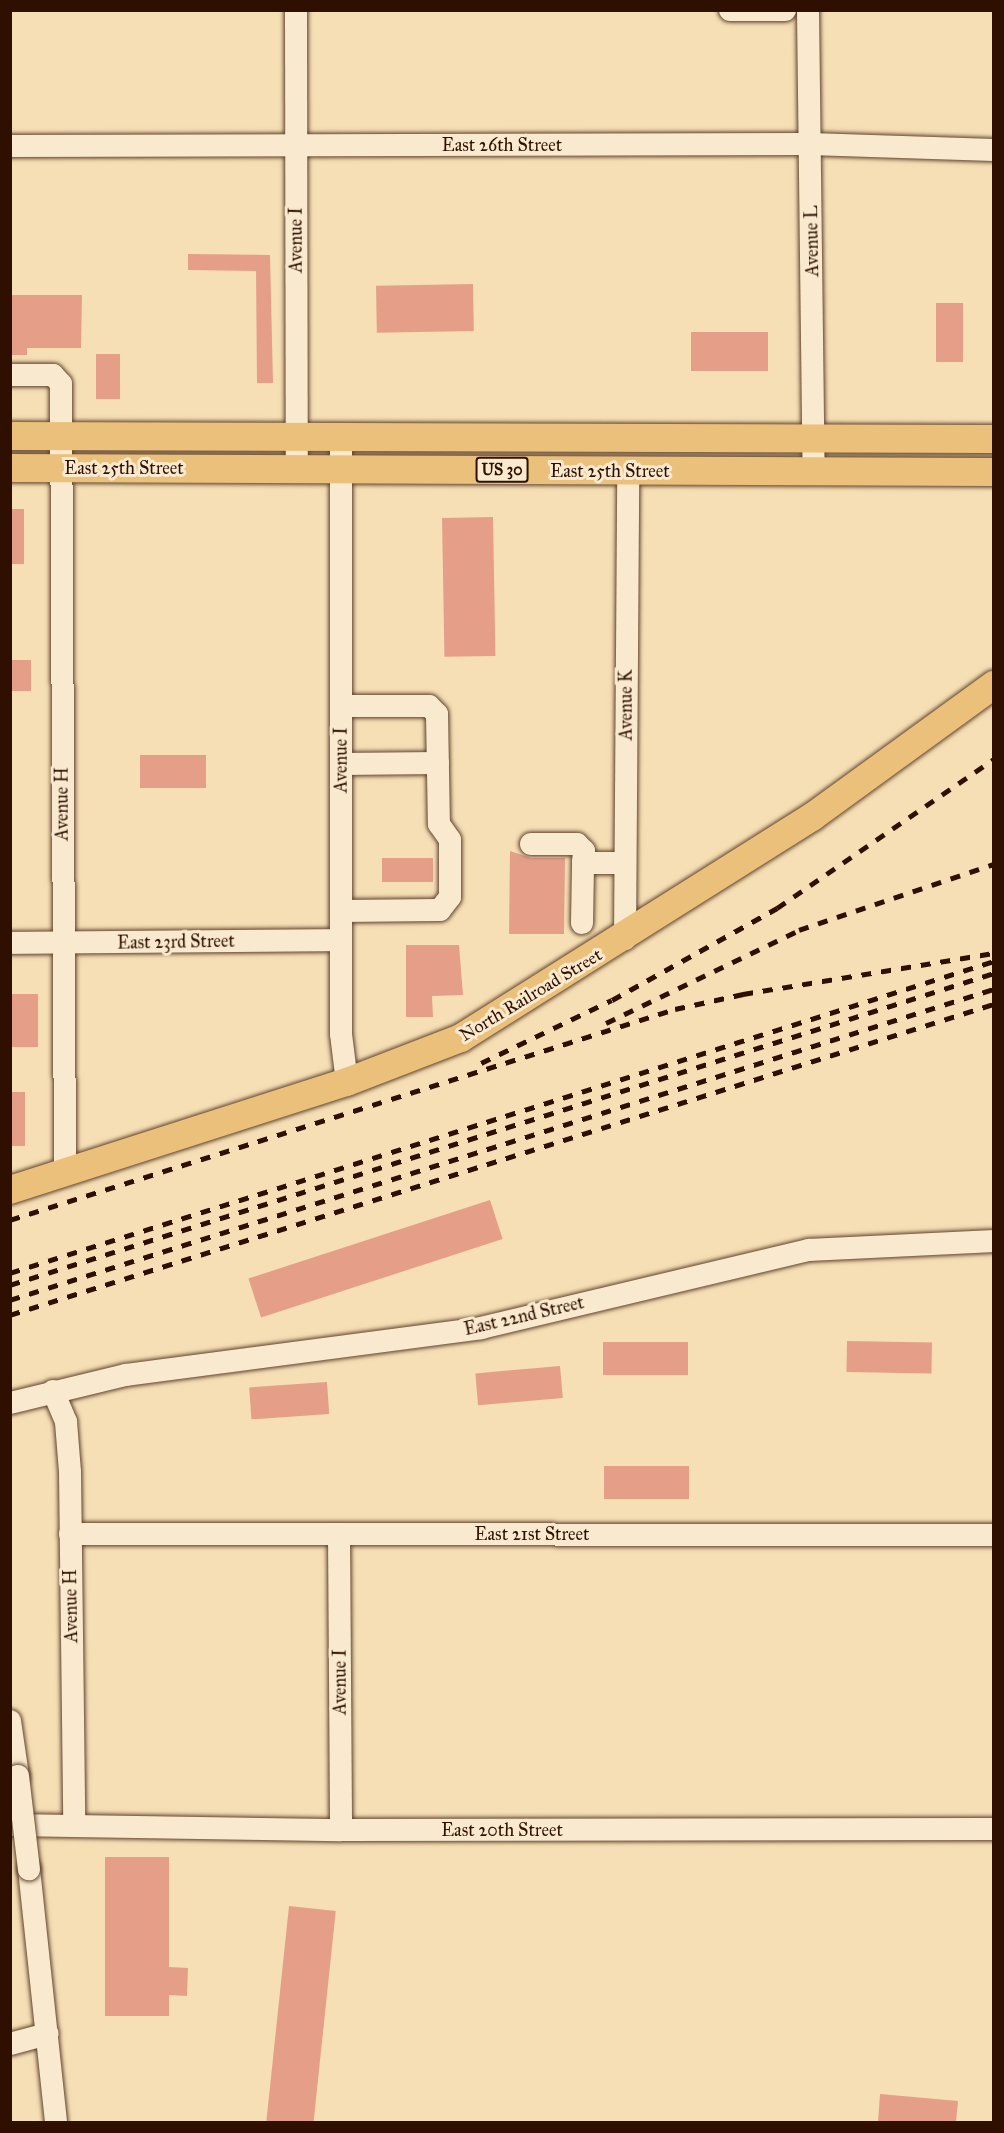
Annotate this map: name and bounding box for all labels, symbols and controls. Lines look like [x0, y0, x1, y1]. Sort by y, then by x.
street label: East 26th Street [442, 134, 562, 156]
street label: Avenue L [801, 205, 823, 277]
street label: Avenue I [285, 207, 307, 273]
street label: East 25th Street [64, 457, 184, 479]
road number: US 30 [475, 457, 529, 483]
street label: East 25th Street [550, 460, 670, 482]
street label: Avenue K [615, 670, 637, 740]
street label: Avenue I [330, 727, 352, 793]
street label: Avenue H [51, 767, 73, 841]
street label: East 23rd Street [117, 930, 235, 954]
street label: North Railroad Street [456, 944, 606, 1046]
street label: East 22nd Street [462, 1292, 586, 1340]
street label: East 21st Street [475, 1523, 589, 1545]
street label: Avenue H [60, 1569, 82, 1643]
street label: Avenue I [329, 1649, 351, 1715]
street label: East 20th Street [441, 1819, 563, 1841]

